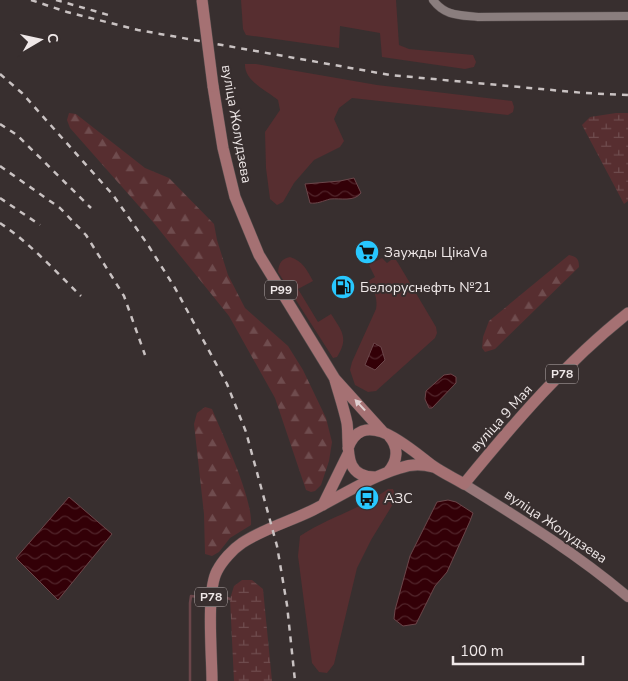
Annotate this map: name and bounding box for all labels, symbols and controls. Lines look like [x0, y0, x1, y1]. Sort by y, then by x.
north arrow [15, 15, 65, 65]
text: С [42, 32, 63, 45]
street label: вуліца Жолудзева [217, 63, 256, 185]
supermarket icon: Заужды ЦікаVа [354, 239, 380, 265]
place label: Заужды ЦікаVа [384, 243, 488, 262]
fuel station icon: Белоруснефть №21 [330, 274, 356, 300]
place label: Белоруснефть №21 [360, 278, 491, 297]
road number: Р99 [265, 280, 297, 300]
road number: Р78 [546, 364, 578, 384]
street label: вуліца 9 Мая [466, 381, 537, 456]
one-way arrow [354, 399, 366, 411]
bus stop icon: АЗС [354, 485, 380, 511]
street label: вуліца Жолудзева [501, 485, 611, 568]
place label: АЗС [384, 489, 413, 508]
road number: Р78 [195, 588, 227, 606]
scale bar [453, 634, 583, 666]
text: 100 m [460, 641, 504, 661]

